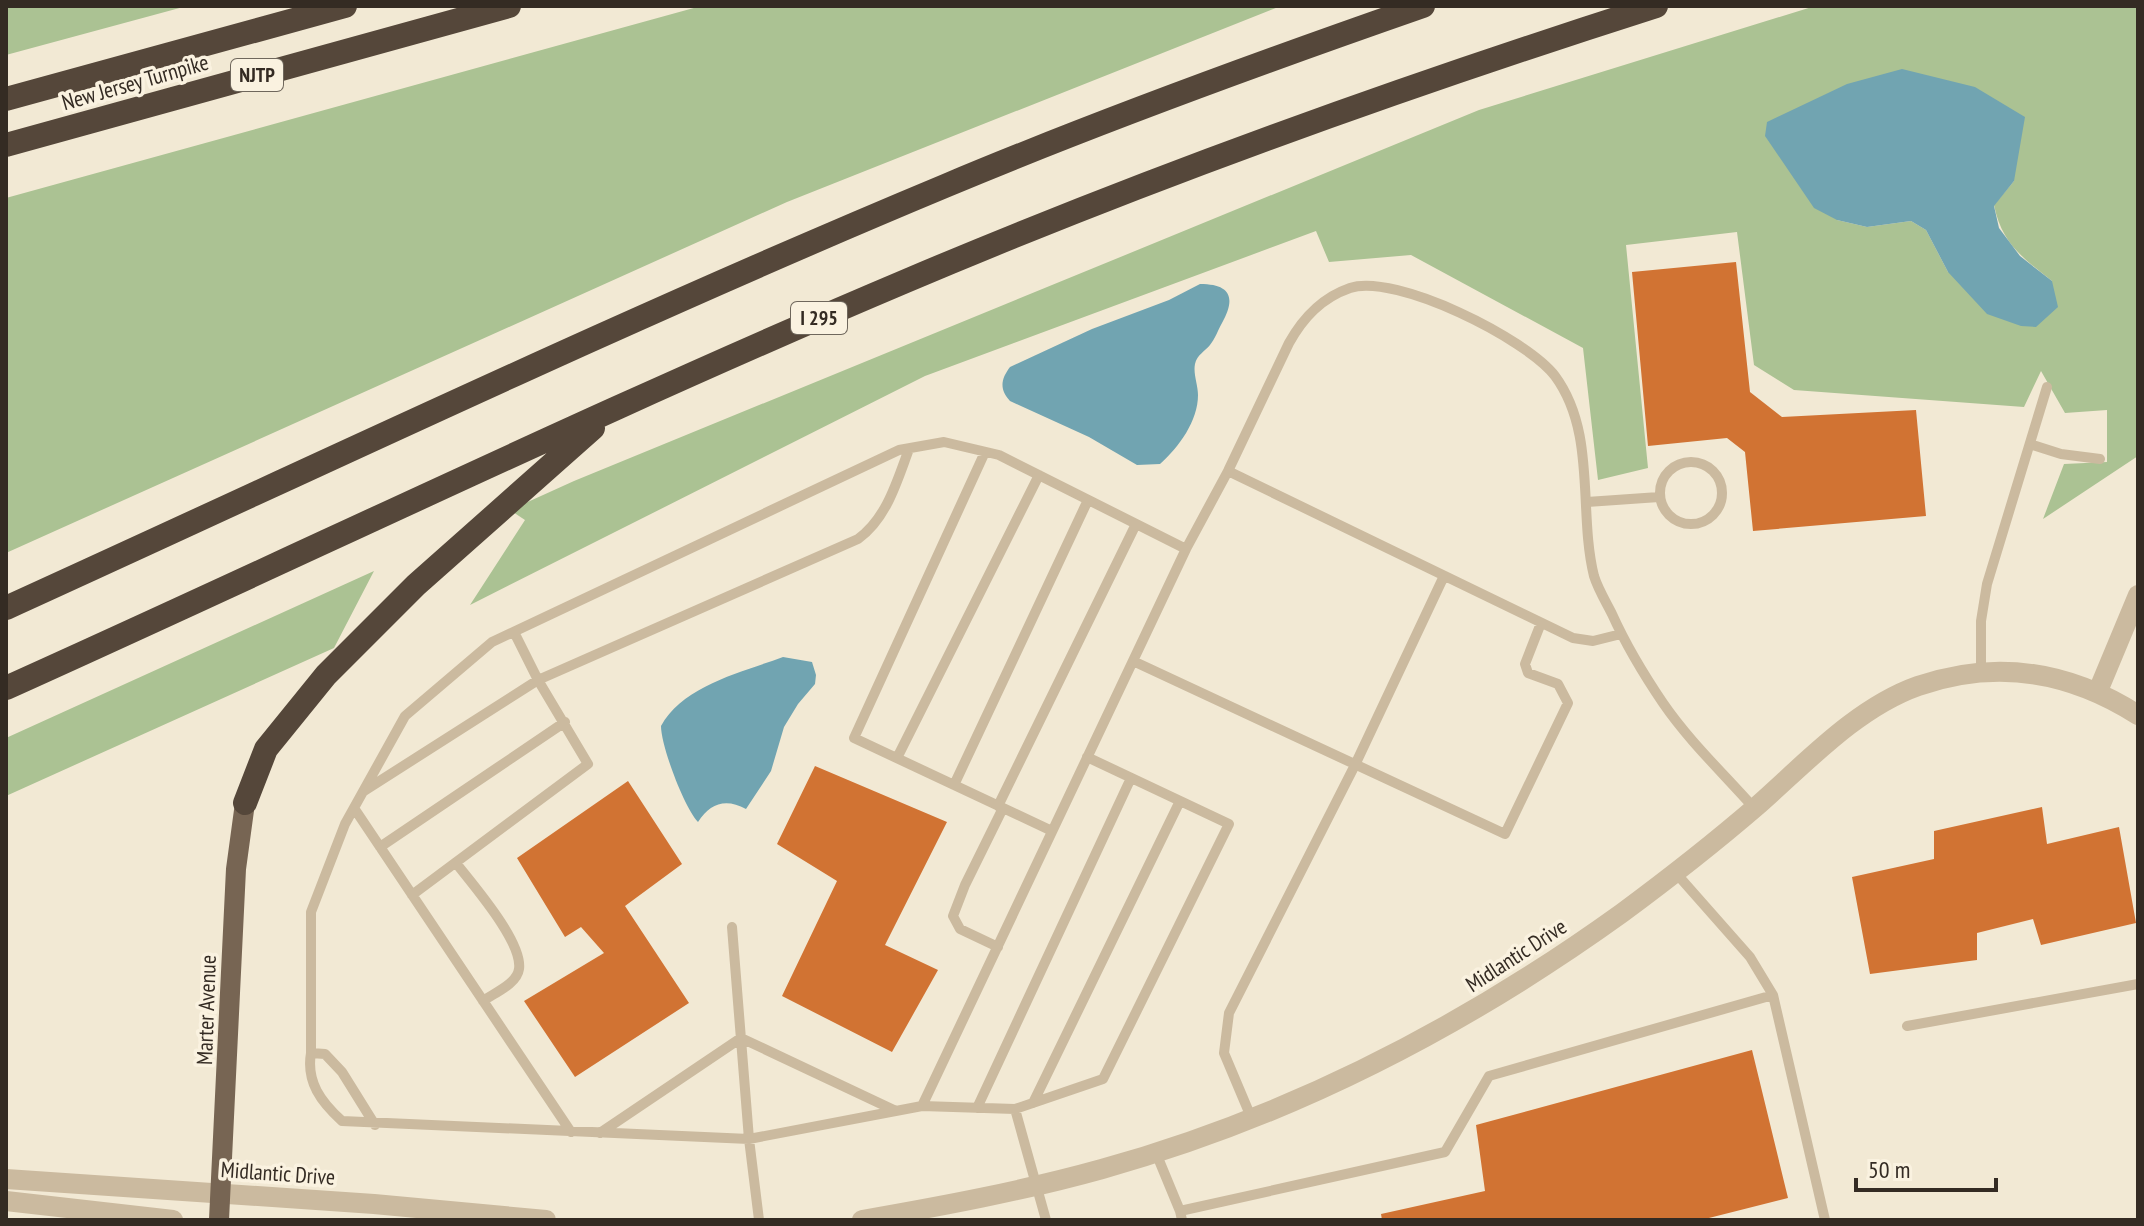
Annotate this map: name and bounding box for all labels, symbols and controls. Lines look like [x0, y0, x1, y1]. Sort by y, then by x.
street label: New Jersey Turnpike [58, 48, 212, 116]
road number: NJTP [231, 59, 283, 91]
road number: I 295 [791, 302, 847, 334]
street label: Midlantic Drive [1460, 912, 1572, 998]
street label: Marter Avenue [190, 955, 222, 1065]
scale bar [1856, 1142, 1996, 1192]
text: 50 m [1868, 1154, 1910, 1185]
street label: Midlantic Drive [220, 1155, 336, 1191]

